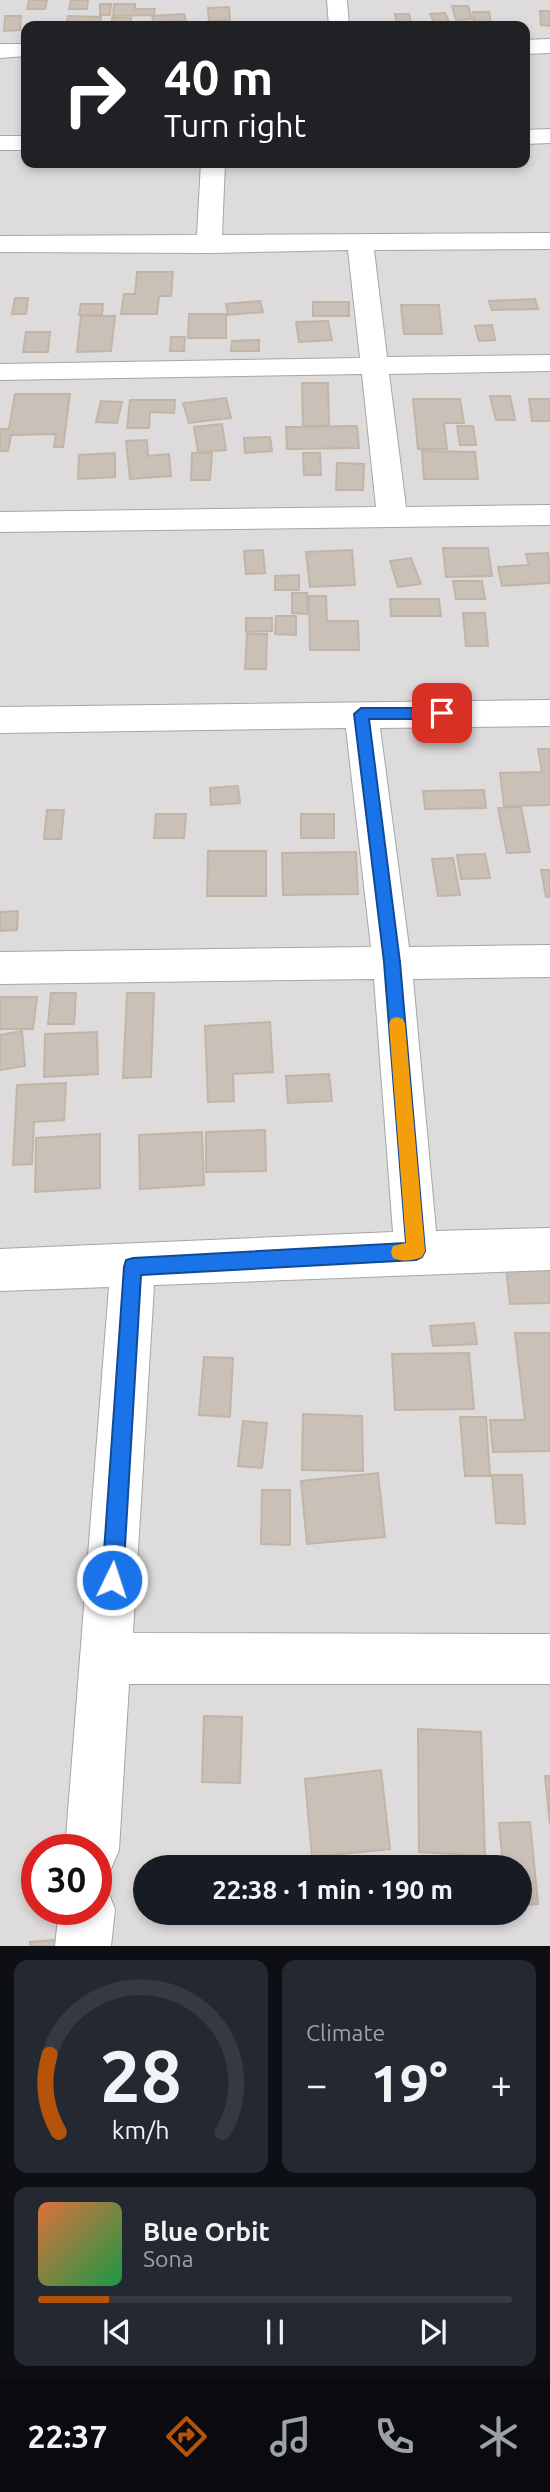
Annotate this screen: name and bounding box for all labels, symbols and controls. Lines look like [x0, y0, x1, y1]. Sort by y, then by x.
icon: right [49, 49, 140, 140]
text: 40 m [164, 49, 273, 104]
text: Turn right [164, 107, 306, 143]
pin [412, 683, 472, 743]
icon: arrive [423, 694, 461, 732]
position arrow [75, 1543, 149, 1617]
speed limit sign: 30 [21, 1834, 112, 1925]
text: 22:38 · 1 min · 190 m [212, 1875, 453, 1904]
text: Climate [306, 2020, 385, 2045]
text: 28 [100, 2035, 182, 2117]
text: 19° [370, 2054, 448, 2112]
text: − [306, 2063, 327, 2105]
text: + [491, 2063, 512, 2105]
text: km/h [112, 2116, 170, 2144]
text: Blue Orbit [143, 2217, 270, 2246]
text: Sona [143, 2246, 193, 2271]
icon: previous [98, 2313, 136, 2351]
icon: pause [256, 2313, 294, 2351]
icon: next [414, 2313, 452, 2351]
icon: directions [162, 2412, 211, 2461]
icon: music [266, 2412, 315, 2461]
icon: phone [370, 2412, 419, 2461]
icon: climate [474, 2412, 523, 2461]
text: 22:37 [27, 2418, 107, 2454]

